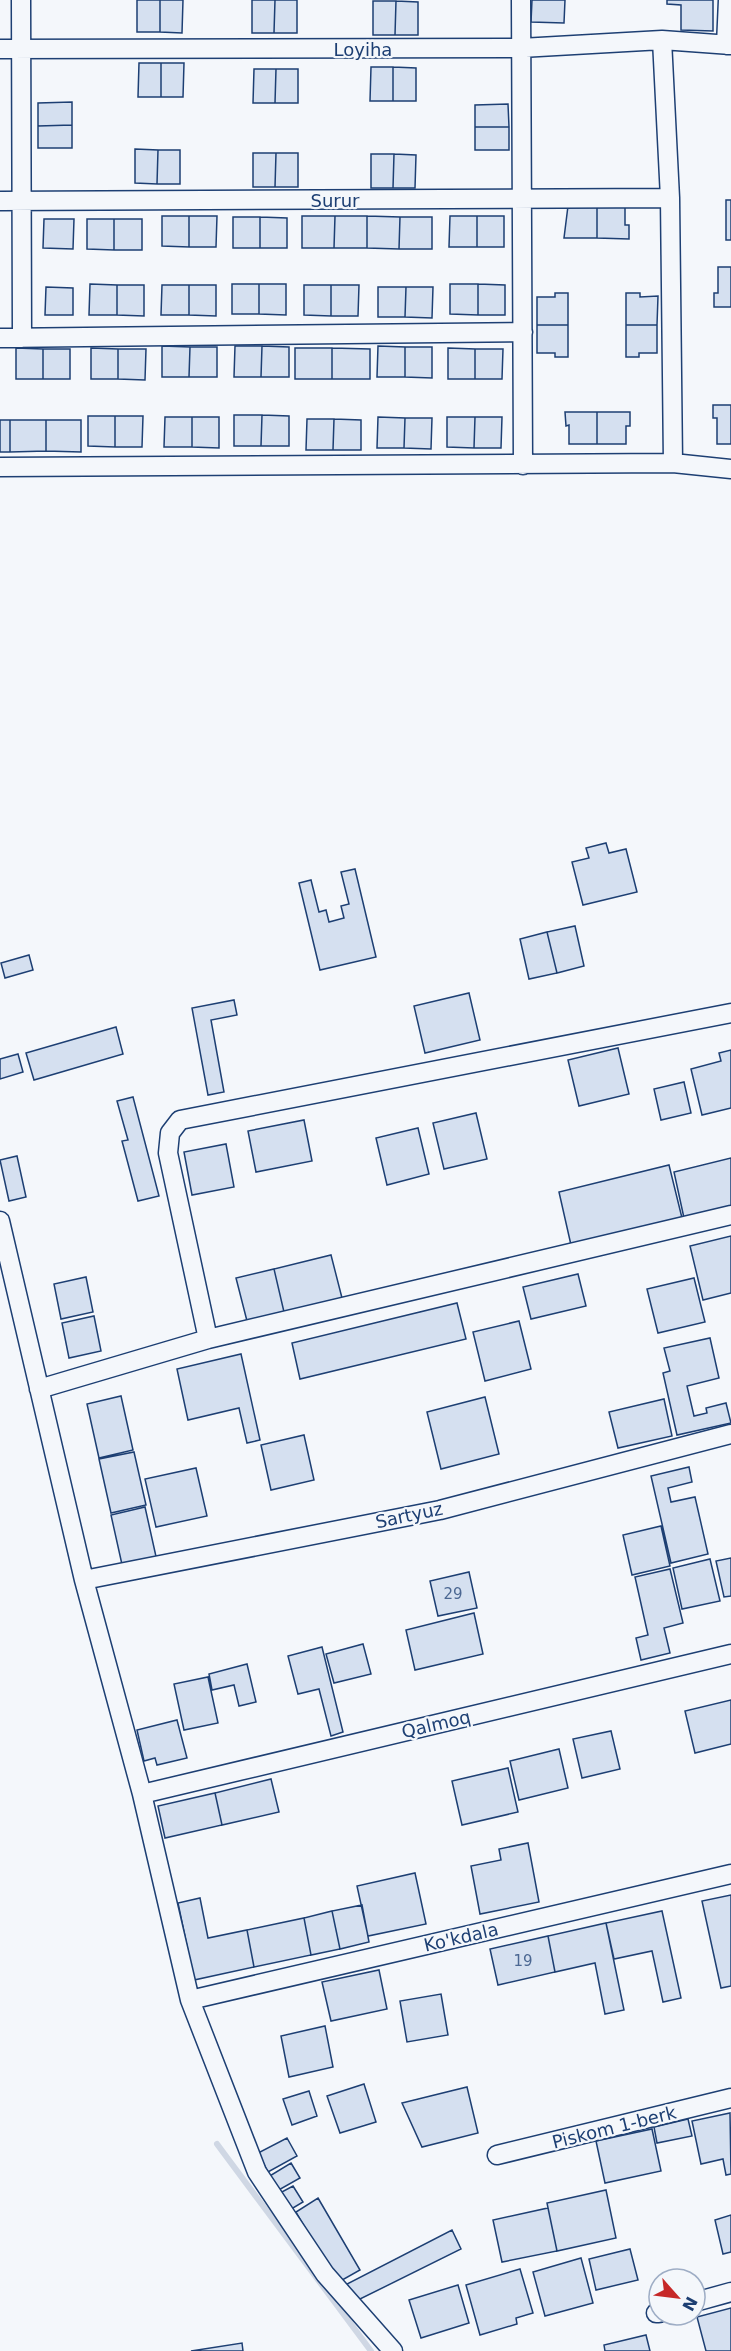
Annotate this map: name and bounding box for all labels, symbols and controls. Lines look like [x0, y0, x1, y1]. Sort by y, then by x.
street label: Loyiha [334, 39, 392, 60]
street label: Surur [310, 190, 360, 211]
street label: Sartyuz [373, 1498, 445, 1532]
house number: 29 [443, 1585, 463, 1603]
street label: Qalmoq [399, 1706, 473, 1742]
street label: Ko'kdala [422, 1918, 500, 1956]
house number: 19 [513, 1952, 533, 1970]
street label: Piskom 1-berk [550, 2101, 679, 2153]
north arrow [647, 2267, 707, 2327]
text: N [678, 2293, 701, 2314]

